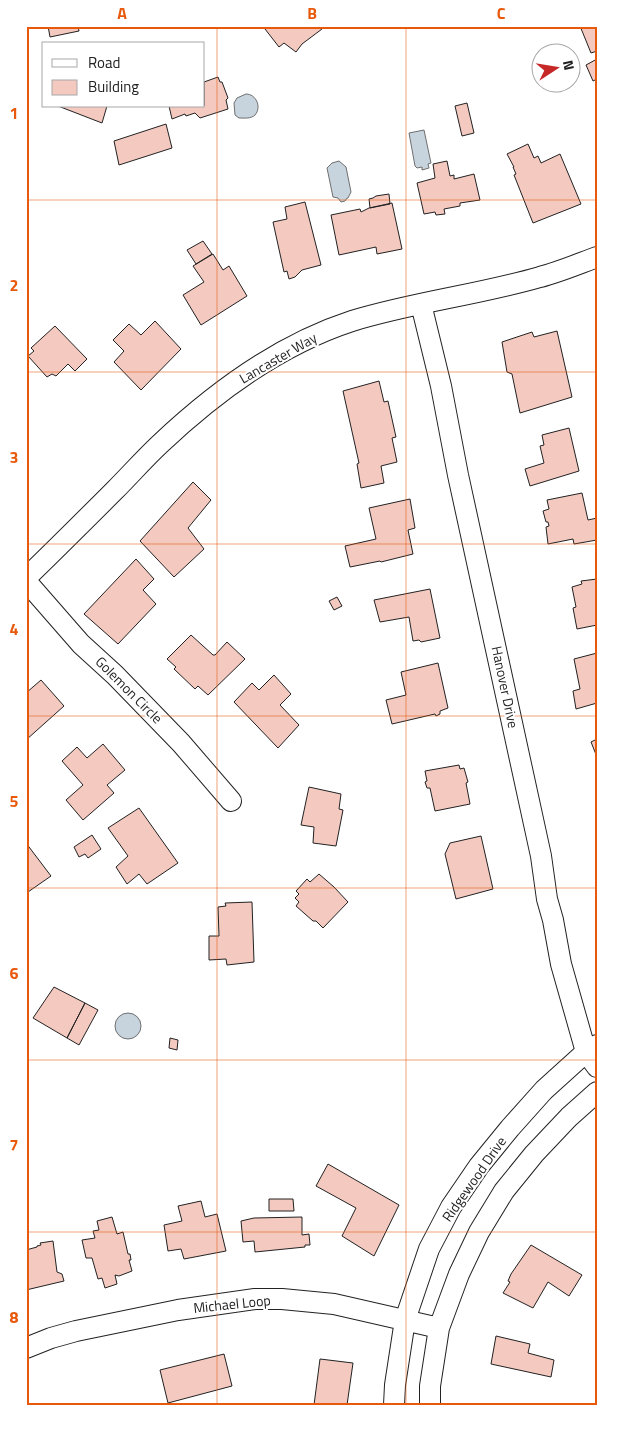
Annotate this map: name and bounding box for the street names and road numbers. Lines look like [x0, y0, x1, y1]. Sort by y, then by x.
street label: Lancaster Way [235, 327, 321, 388]
street label: Hanover Drive [487, 644, 524, 730]
street label: Golemon Circle [91, 651, 168, 728]
street label: Ridgewood Drive [436, 1132, 511, 1226]
street label: Michael Loop [192, 1289, 272, 1318]

